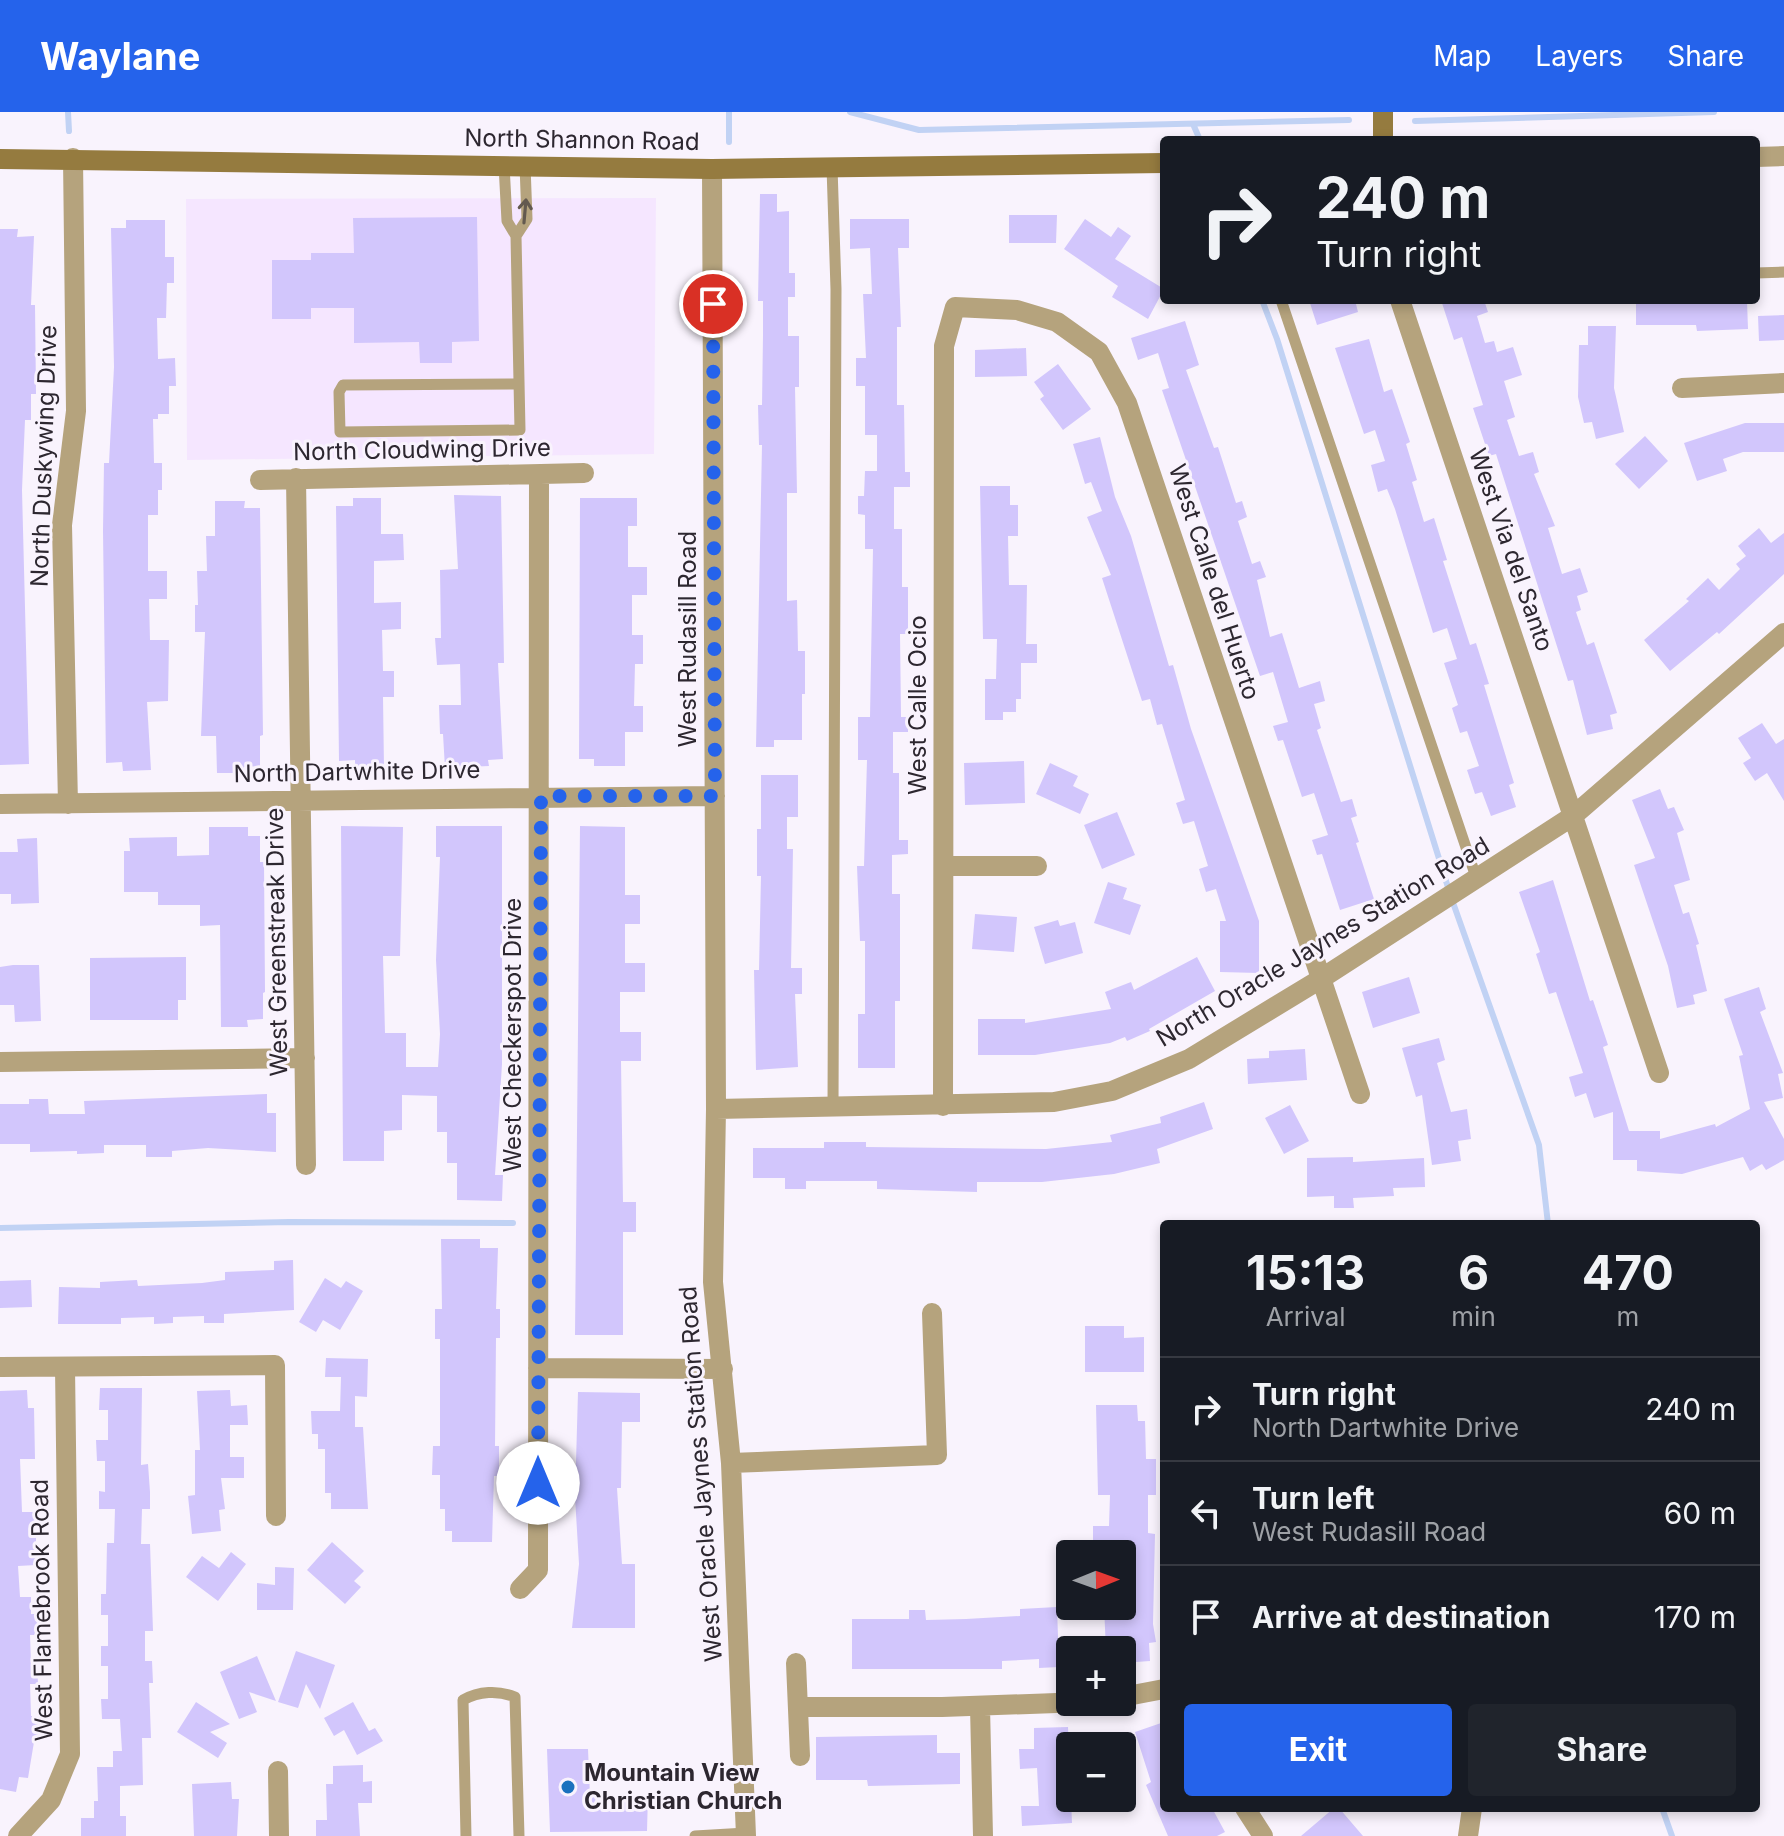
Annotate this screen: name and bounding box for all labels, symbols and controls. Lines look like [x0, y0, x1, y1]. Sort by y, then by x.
text: Waylane [40, 33, 200, 79]
text: Map [1433, 39, 1491, 73]
text: Layers [1535, 39, 1623, 73]
text: Share [1667, 39, 1744, 73]
street label: North Shannon Road [464, 123, 700, 156]
text: 240 m [1316, 164, 1490, 232]
icon: right [1184, 168, 1288, 272]
one-way arrow [518, 198, 533, 224]
text: Turn right [1316, 232, 1481, 276]
pin [679, 270, 747, 338]
icon: arrive [691, 282, 735, 326]
street label: North Duskywing Drive [24, 324, 63, 587]
street label: North Cloudwing Drive [293, 433, 551, 466]
street label: West Via del Santo [1463, 445, 1560, 655]
street label: West Calle del Huerto [1163, 460, 1266, 703]
street label: West Rudasill Road [673, 531, 702, 747]
street label: West Calle Ocio [903, 615, 932, 795]
street label: North Dartwhite Drive [233, 755, 481, 788]
street label: West Greenstreak Drive [260, 807, 293, 1077]
street label: North Oracle Jaynes Station Road [1151, 830, 1495, 1053]
street label: West Checkerspot Drive [498, 898, 527, 1172]
text: 15:13 [1246, 1243, 1365, 1302]
text: 6 [1458, 1243, 1489, 1302]
text: 470 [1582, 1243, 1674, 1302]
street label: West Oracle Jaynes Station Road [673, 1285, 728, 1663]
text: Arrival [1266, 1301, 1346, 1332]
text: min [1451, 1301, 1496, 1332]
text: m [1616, 1301, 1639, 1332]
text: Turn right [1252, 1376, 1396, 1412]
icon: right [1184, 1387, 1228, 1431]
text: 240 m [1645, 1391, 1736, 1427]
text: North Dartwhite Drive [1252, 1412, 1519, 1443]
position arrow [496, 1441, 580, 1525]
street label: West Flamebrook Road [25, 1479, 58, 1741]
text: Turn left [1252, 1480, 1374, 1516]
icon: left [1184, 1491, 1228, 1535]
text: 60 m [1664, 1495, 1736, 1531]
text: West Rudasill Road [1252, 1516, 1486, 1547]
north arrow [1056, 1540, 1136, 1620]
map controls [1056, 1540, 1136, 1812]
icon: arrive [1184, 1595, 1228, 1639]
text: Arrive at destination [1252, 1599, 1550, 1635]
text: 170 m [1654, 1599, 1736, 1635]
button: + [1056, 1636, 1136, 1716]
button: Exit [1184, 1704, 1452, 1796]
button: Share [1468, 1704, 1736, 1796]
button: − [1056, 1732, 1136, 1812]
place label: Mountain View Christian Church [584, 1758, 782, 1815]
marker: Mountain View Christian Church [559, 1778, 577, 1796]

